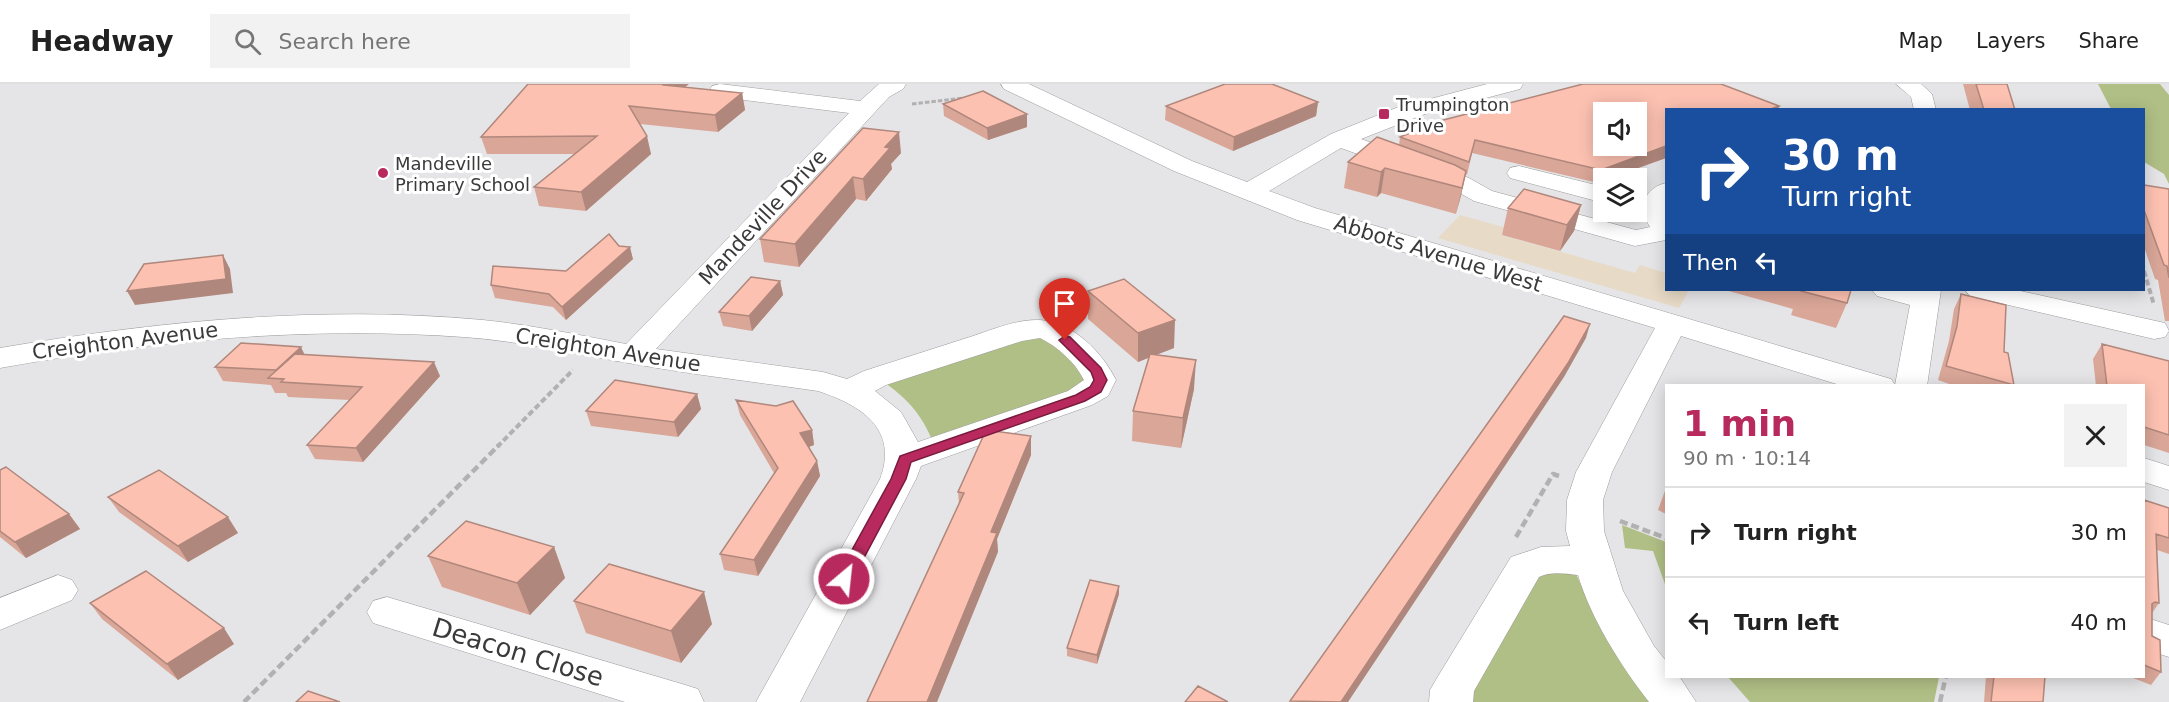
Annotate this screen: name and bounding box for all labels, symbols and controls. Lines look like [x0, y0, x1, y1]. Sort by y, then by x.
search box [210, 14, 630, 68]
text: Headway [30, 25, 174, 58]
icon: search [231, 25, 264, 58]
text: Search here [279, 29, 411, 54]
text: Map [1899, 29, 1943, 53]
text: Layers [1976, 29, 2045, 53]
text: Share [2078, 29, 2139, 53]
place label: Trumpington Drive [1395, 94, 1509, 136]
map controls [1593, 102, 1647, 222]
button: sound [1593, 102, 1647, 156]
marker: Trumpington Drive [1377, 107, 1391, 121]
text: 30 m [1782, 131, 1899, 180]
icon: right [1683, 132, 1761, 210]
street label: Mandeville Drive [694, 144, 832, 290]
place label: Mandeville Primary School [395, 153, 530, 195]
marker: Mandeville Primary School [376, 166, 390, 180]
button: layers [1593, 168, 1647, 222]
text: Turn right [1782, 181, 1911, 212]
street label: Abbots Avenue West [1331, 211, 1545, 297]
icon: left [1750, 246, 1783, 279]
text: Then [1683, 250, 1738, 275]
pin [1039, 278, 1090, 340]
icon: arrive [1048, 287, 1081, 320]
street label: Creighton Avenue [31, 318, 219, 364]
street label: Creighton Avenue [514, 323, 702, 377]
text: 1 min [1683, 403, 1796, 444]
button: close [2064, 404, 2127, 467]
text: 90 m · 10:14 [1683, 446, 1811, 470]
icon: right [1683, 516, 1716, 549]
text: Turn right [1734, 520, 1857, 545]
text: 30 m [2071, 520, 2127, 545]
position arrow [812, 547, 876, 611]
icon: left [1683, 606, 1716, 639]
text: Turn left [1734, 610, 1839, 635]
text: 40 m [2071, 610, 2127, 635]
street label: Deacon Close [429, 612, 607, 692]

